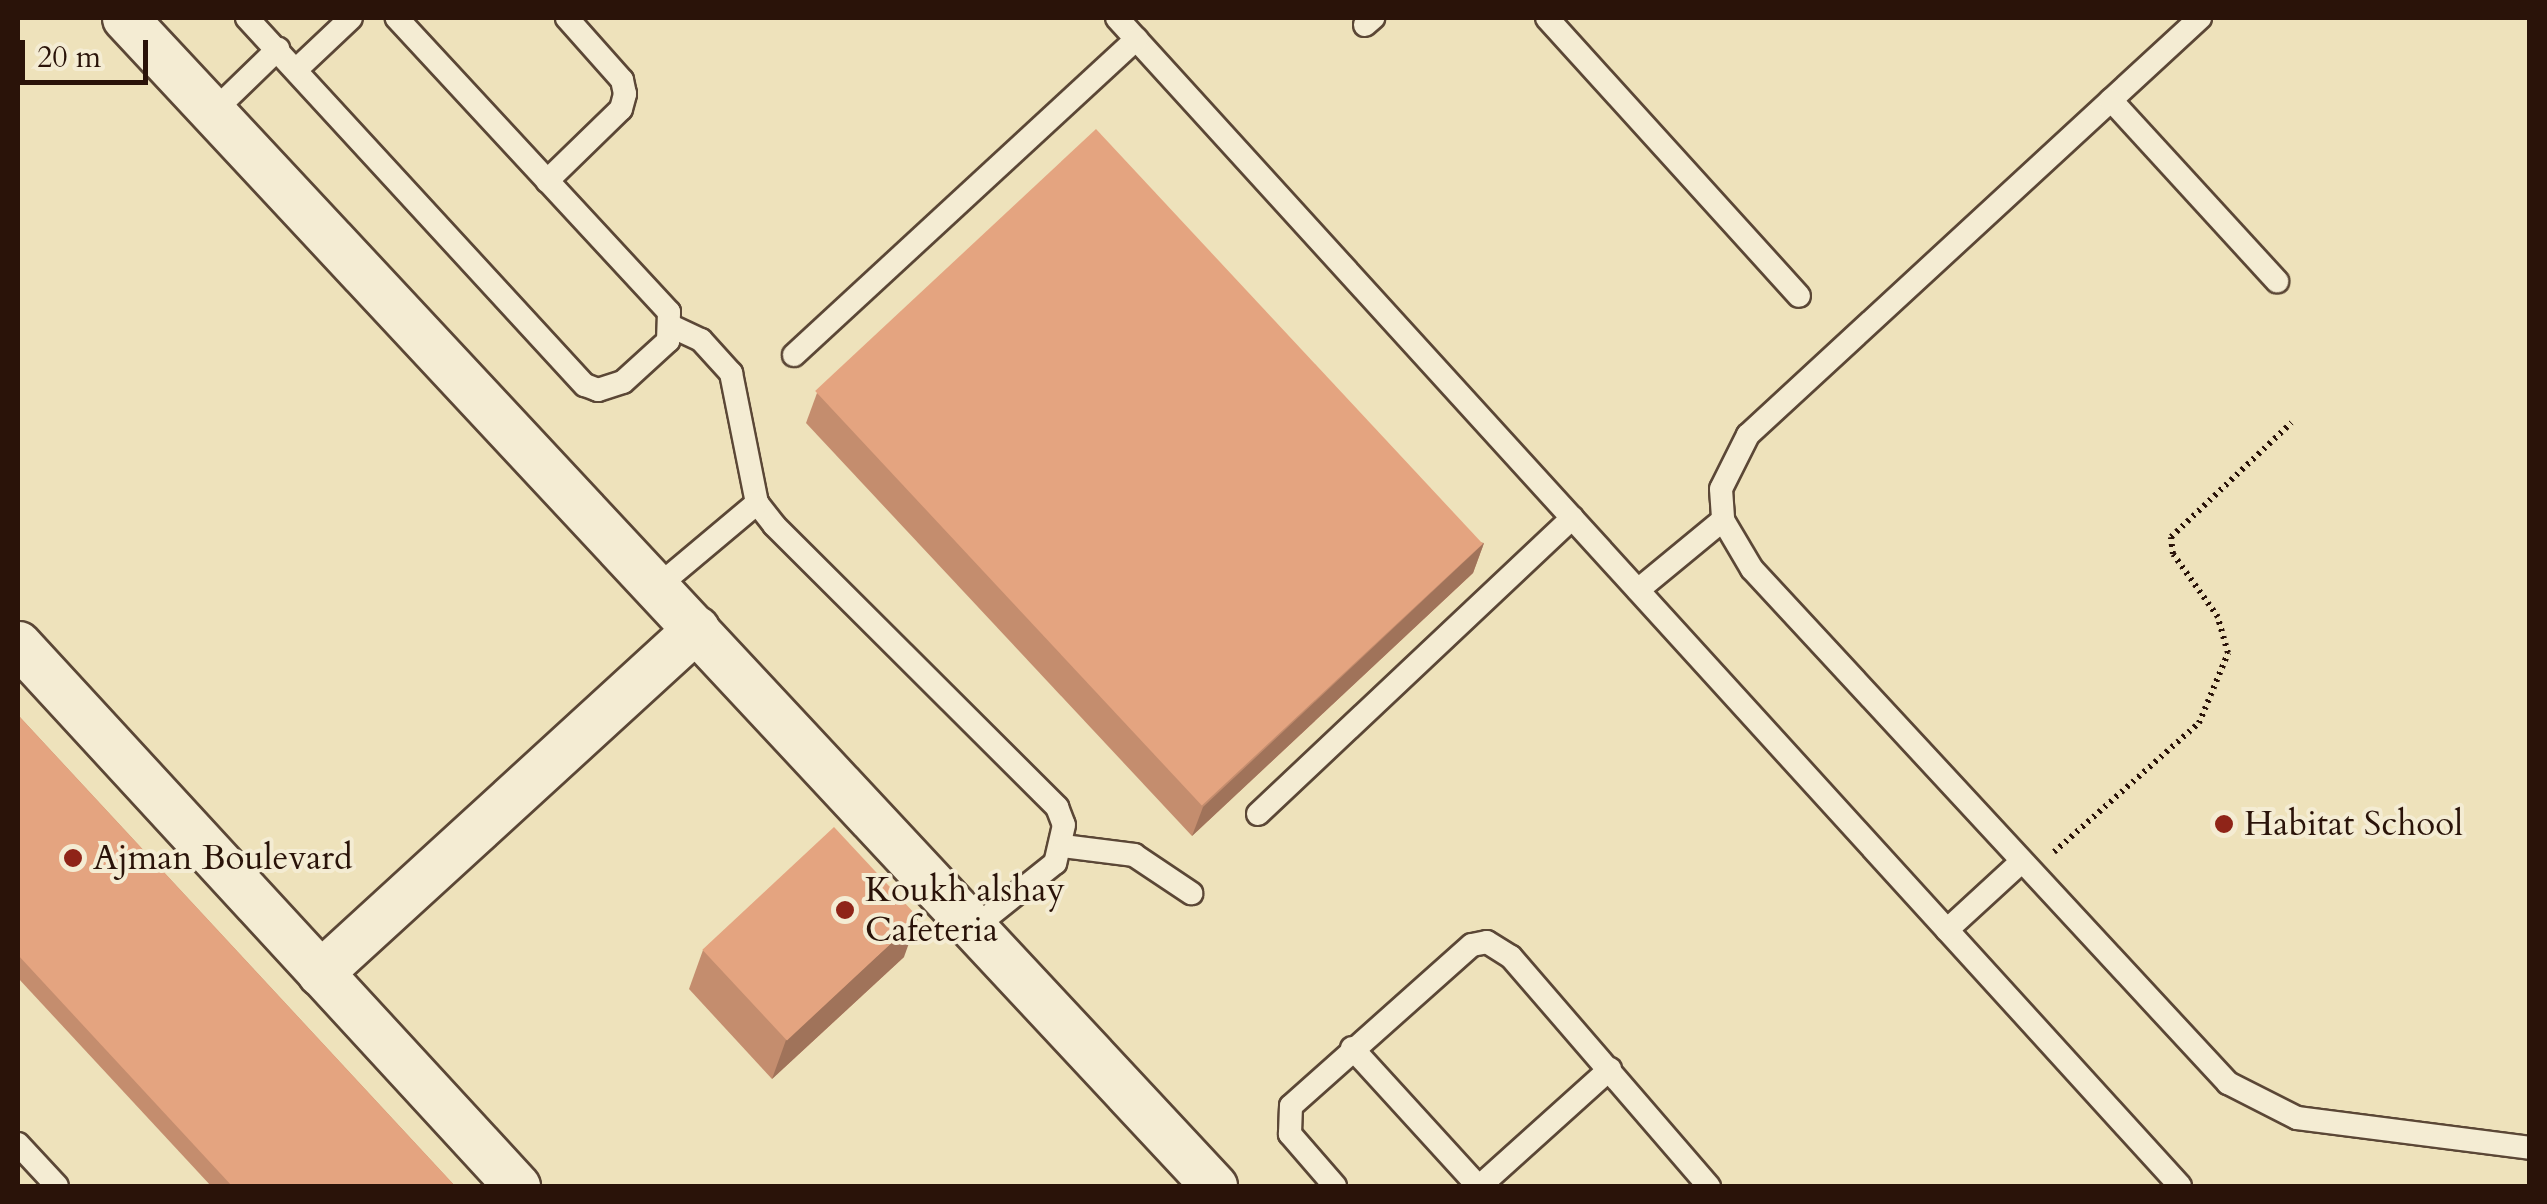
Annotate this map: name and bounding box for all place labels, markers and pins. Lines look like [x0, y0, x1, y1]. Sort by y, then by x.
place label: Habitat School [2244, 803, 2463, 845]
marker: Habitat School [2213, 813, 2235, 835]
place label: Ajman Boulevard [93, 837, 353, 879]
marker: Ajman Boulevard [62, 847, 84, 869]
place label: Koukh alshay Cafeteria [865, 869, 1065, 951]
marker: Koukh alshay Cafeteria [834, 899, 856, 921]

